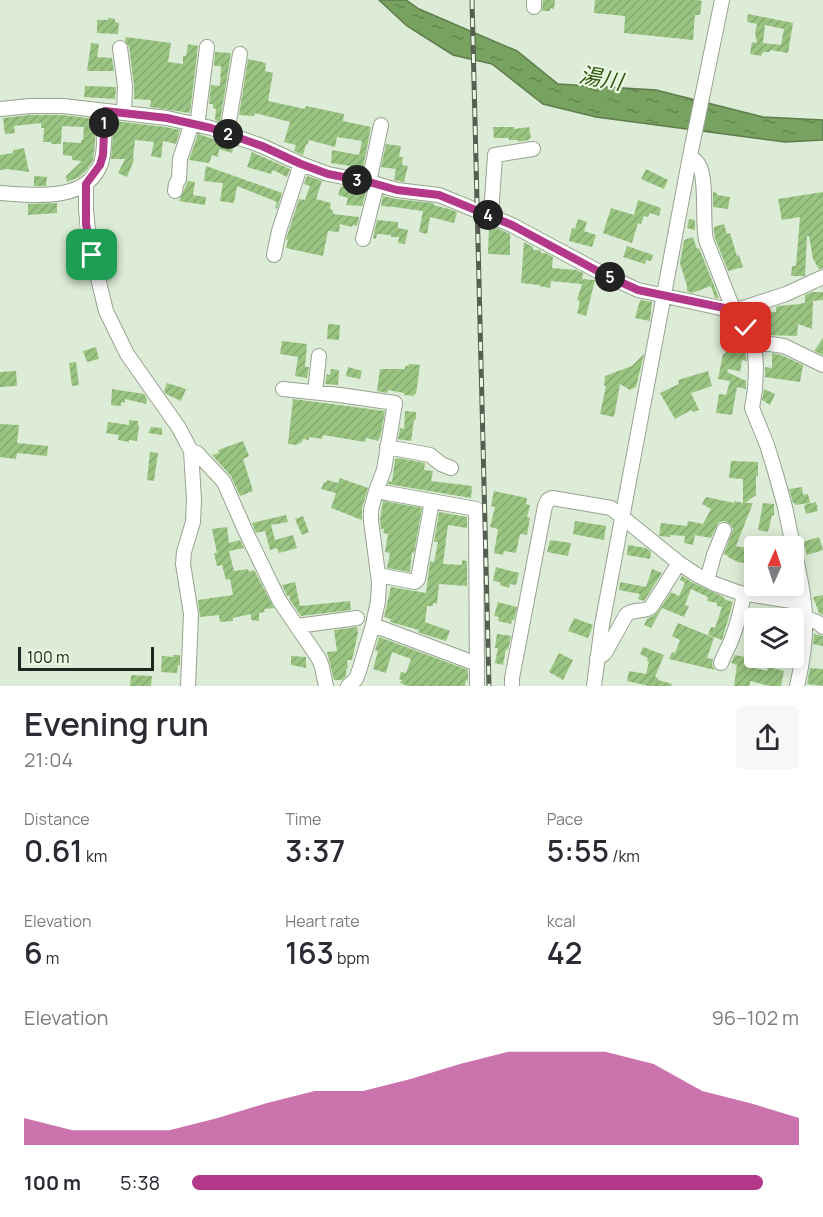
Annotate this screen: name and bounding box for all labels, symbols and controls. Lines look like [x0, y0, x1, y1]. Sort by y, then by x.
water label: 湯川 [577, 59, 627, 97]
pin: 1 [89, 108, 119, 138]
text: 1 [100, 112, 108, 134]
pin: 2 [213, 119, 243, 149]
text: 2 [223, 123, 233, 145]
pin: 3 [342, 165, 372, 195]
text: 3 [352, 169, 362, 191]
pin: 4 [473, 200, 503, 230]
text: 4 [483, 204, 493, 226]
pin [66, 229, 117, 280]
icon: arrive [75, 238, 108, 271]
pin: 5 [595, 262, 625, 292]
text: 5 [605, 266, 615, 288]
pin [720, 302, 771, 353]
icon: check [729, 311, 762, 344]
north arrow [744, 536, 804, 596]
map controls [744, 536, 804, 668]
button: layers [744, 608, 804, 668]
scale bar [18, 644, 154, 672]
text: 100 m [27, 646, 70, 668]
text: Evening run [24, 701, 209, 746]
button: share [736, 706, 799, 769]
text: 21:04 [24, 746, 73, 773]
text: Distance [24, 808, 90, 830]
text: Time [285, 808, 321, 830]
text: Pace [547, 808, 583, 830]
text: 0.61 [24, 830, 83, 871]
text: 3:37 [285, 830, 345, 871]
text: 5:55 [547, 830, 609, 871]
text: km [83, 845, 107, 867]
text: /km [609, 845, 640, 867]
text: Elevation [24, 910, 92, 932]
text: Heart rate [285, 910, 360, 932]
text: kcal [547, 910, 576, 932]
text: 6 [24, 932, 43, 973]
text: 163 [285, 932, 334, 973]
text: 42 [547, 932, 582, 973]
text: m [43, 947, 59, 969]
text: bpm [334, 947, 370, 969]
text: Elevation [24, 1004, 108, 1031]
text: 96–102 m [711, 1004, 799, 1031]
text: 100 m [24, 1169, 81, 1196]
text: 5:38 [120, 1169, 160, 1196]

